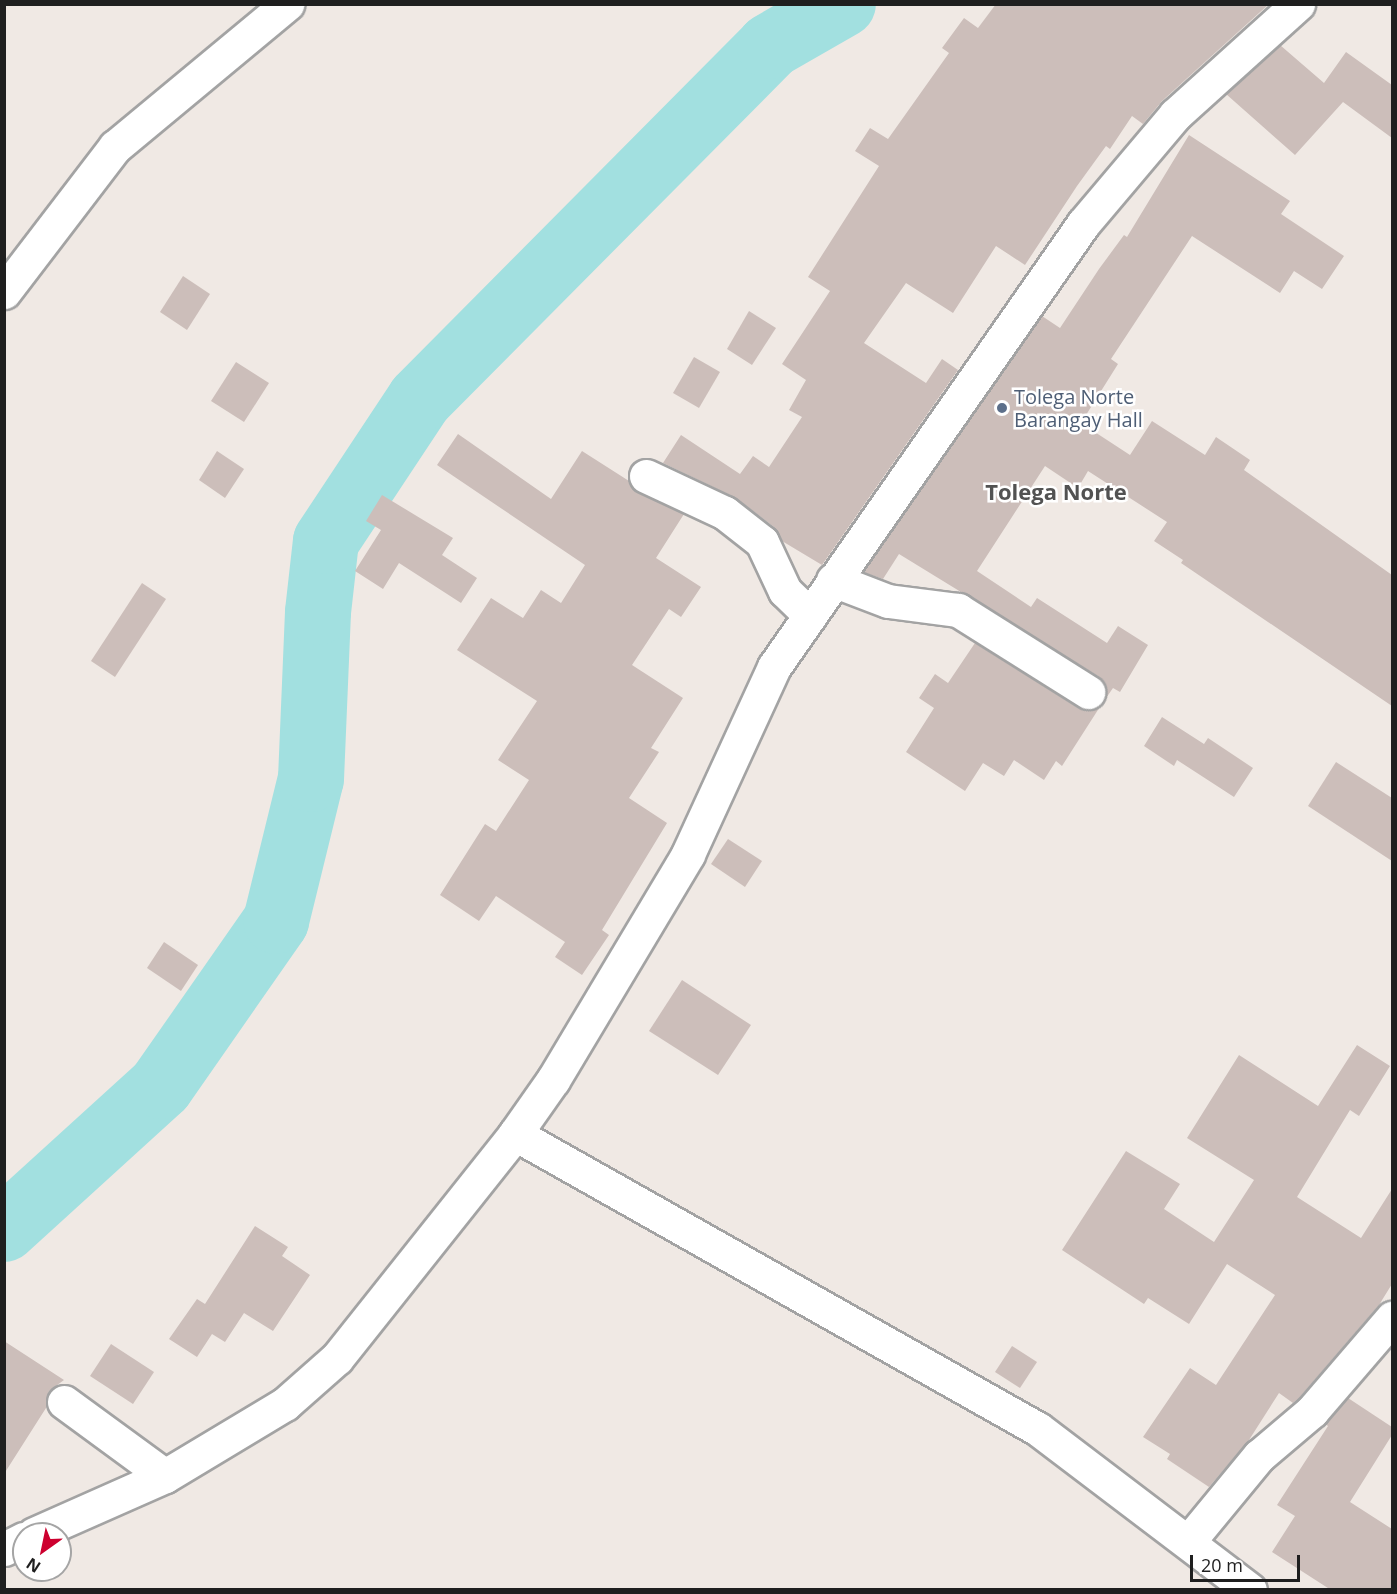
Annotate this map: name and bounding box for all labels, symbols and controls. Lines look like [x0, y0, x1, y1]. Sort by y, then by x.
place label: Tolega Norte Barangay Hall [1014, 384, 1143, 431]
marker: Tolega Norte Barangay Hall [995, 401, 1009, 415]
district label: Tolega Norte [985, 479, 1127, 505]
north arrow [12, 1522, 72, 1582]
scale bar [1193, 1543, 1302, 1581]
text: N [22, 1553, 45, 1578]
text: 20 m [1201, 1553, 1243, 1577]

